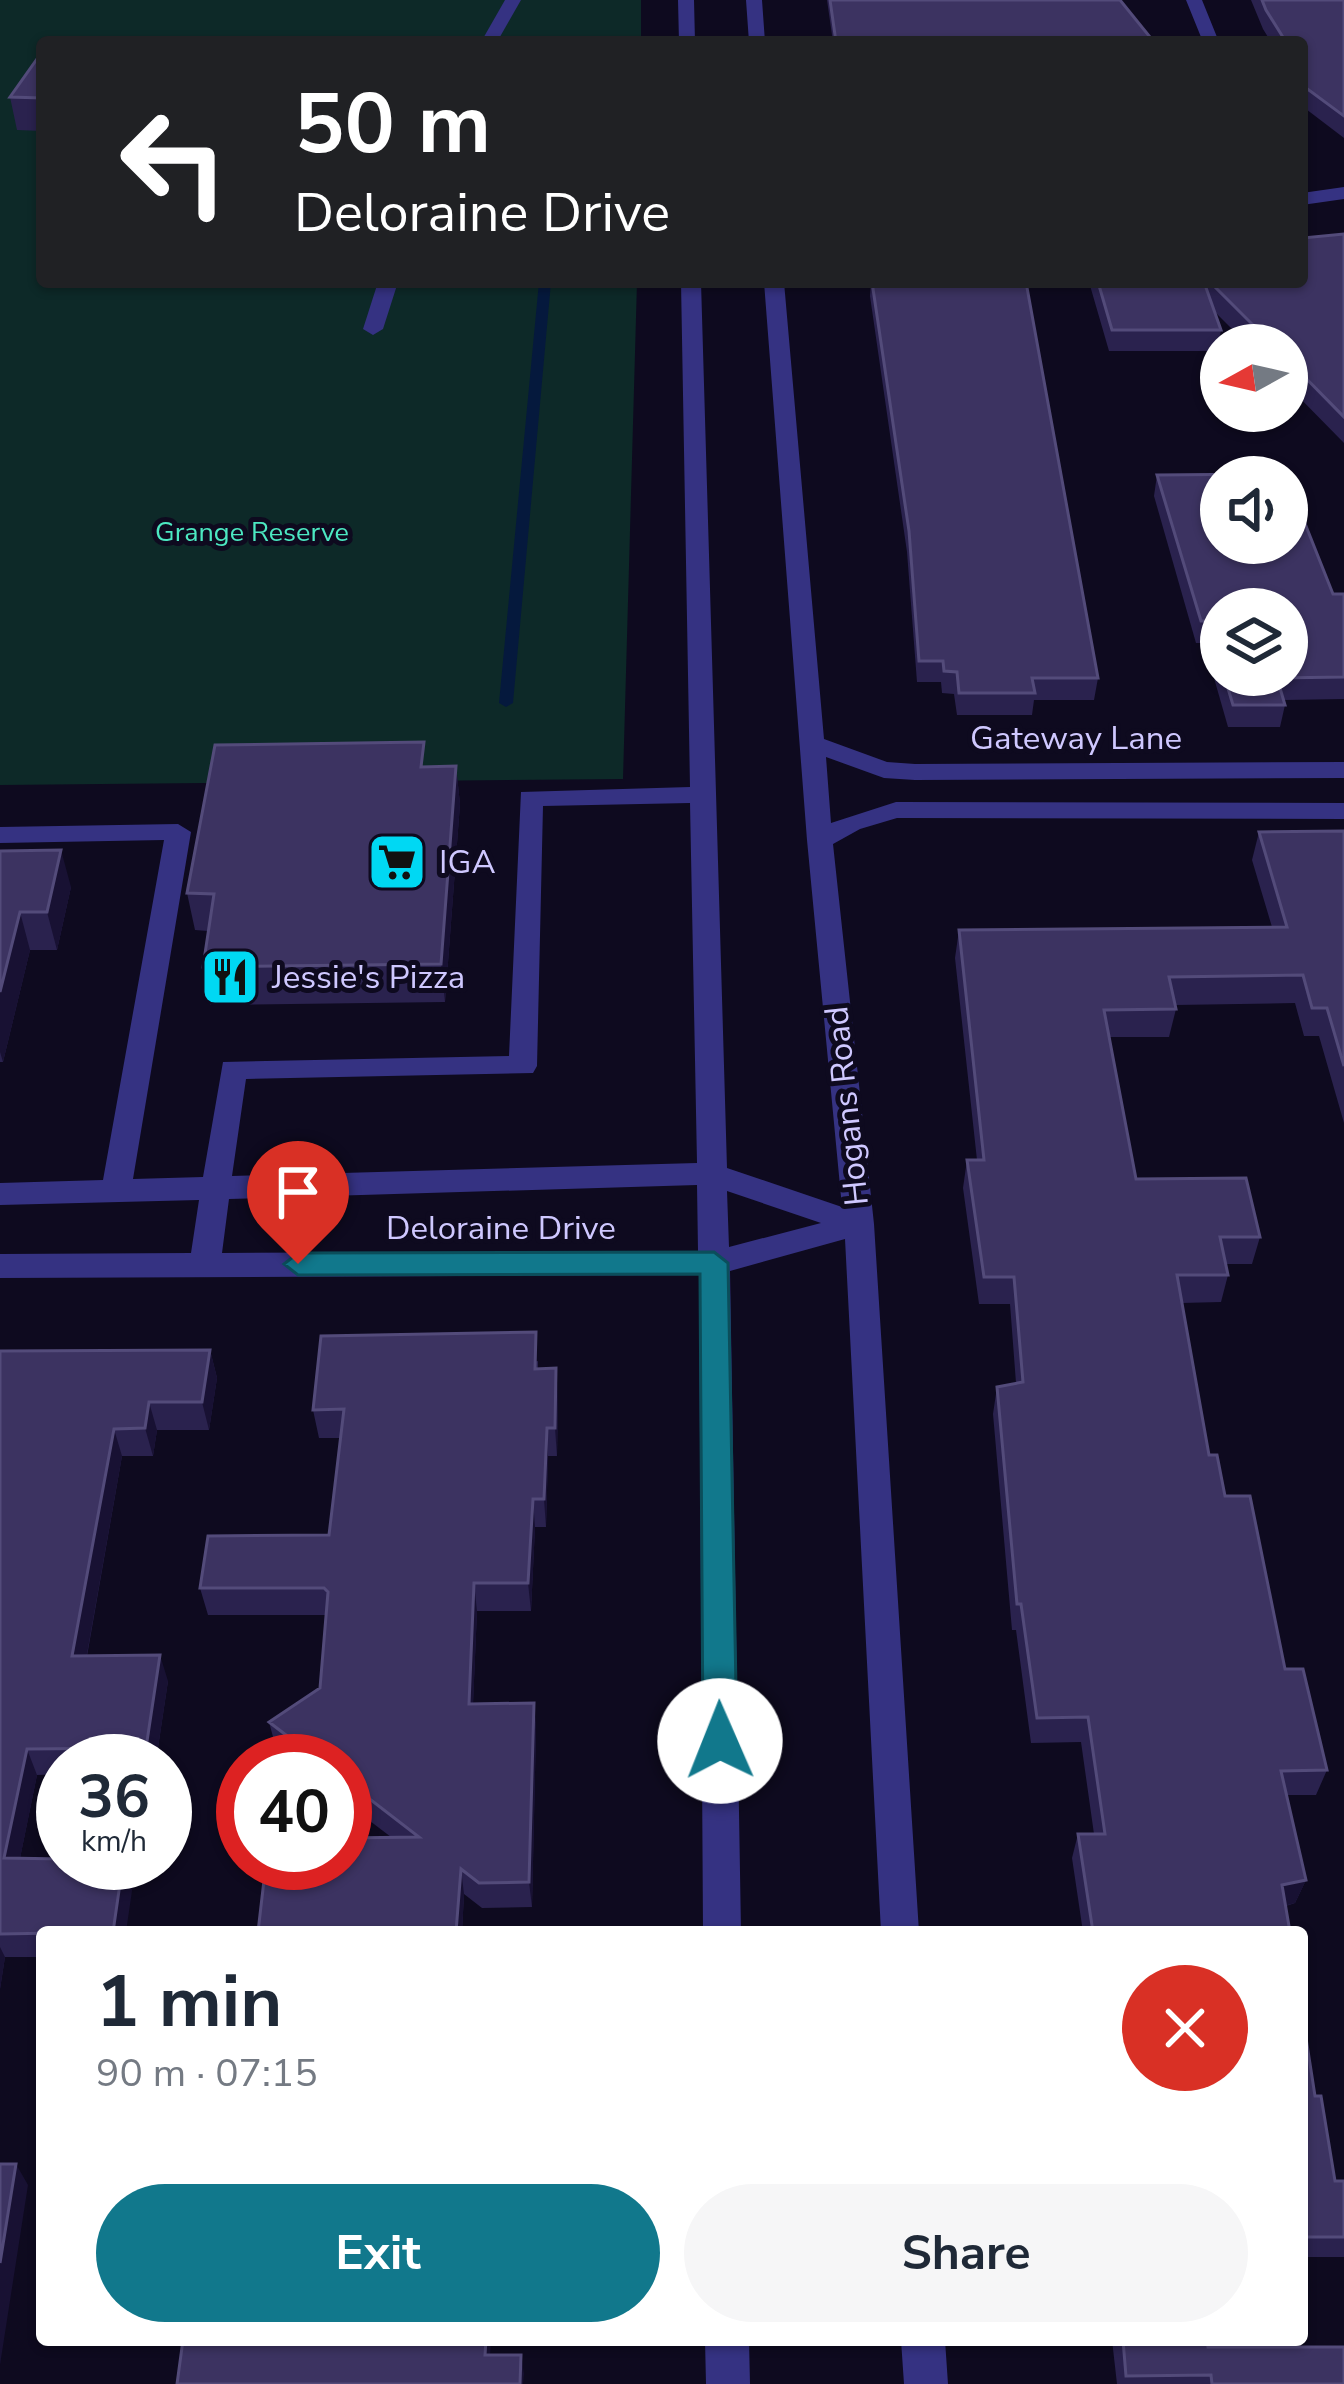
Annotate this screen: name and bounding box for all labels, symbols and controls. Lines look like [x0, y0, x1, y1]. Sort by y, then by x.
text: 50 m [294, 67, 491, 182]
icon: left [96, 84, 252, 240]
text: Deloraine Drive [294, 176, 670, 250]
north arrow [1200, 324, 1308, 432]
map controls [1200, 324, 1308, 696]
button: sound [1200, 456, 1308, 564]
park label: Grange Reserve [155, 514, 349, 551]
button: layers [1200, 588, 1308, 696]
street label: Gateway Lane [970, 716, 1182, 761]
supermarket icon: IGA [366, 831, 428, 893]
place label: IGA [439, 840, 495, 885]
restaurant icon: Jessie's Pizza [199, 946, 261, 1008]
place label: Jessie's Pizza [271, 955, 465, 1000]
street label: Hogans Road [814, 1004, 880, 1208]
pin [247, 1141, 349, 1264]
icon: arrive [265, 1159, 331, 1225]
street label: Deloraine Drive [386, 1206, 616, 1251]
position arrow [657, 1678, 783, 1804]
speed limit sign: 40 [216, 1734, 372, 1890]
text: 36 [78, 1756, 150, 1838]
text: km/h [81, 1821, 147, 1862]
text: 1 min [96, 1953, 282, 2051]
button: close [1122, 1965, 1248, 2091]
text: 90 m · 07:15 [96, 2047, 318, 2100]
button: Exit [96, 2184, 660, 2322]
button: Share [684, 2184, 1248, 2322]

